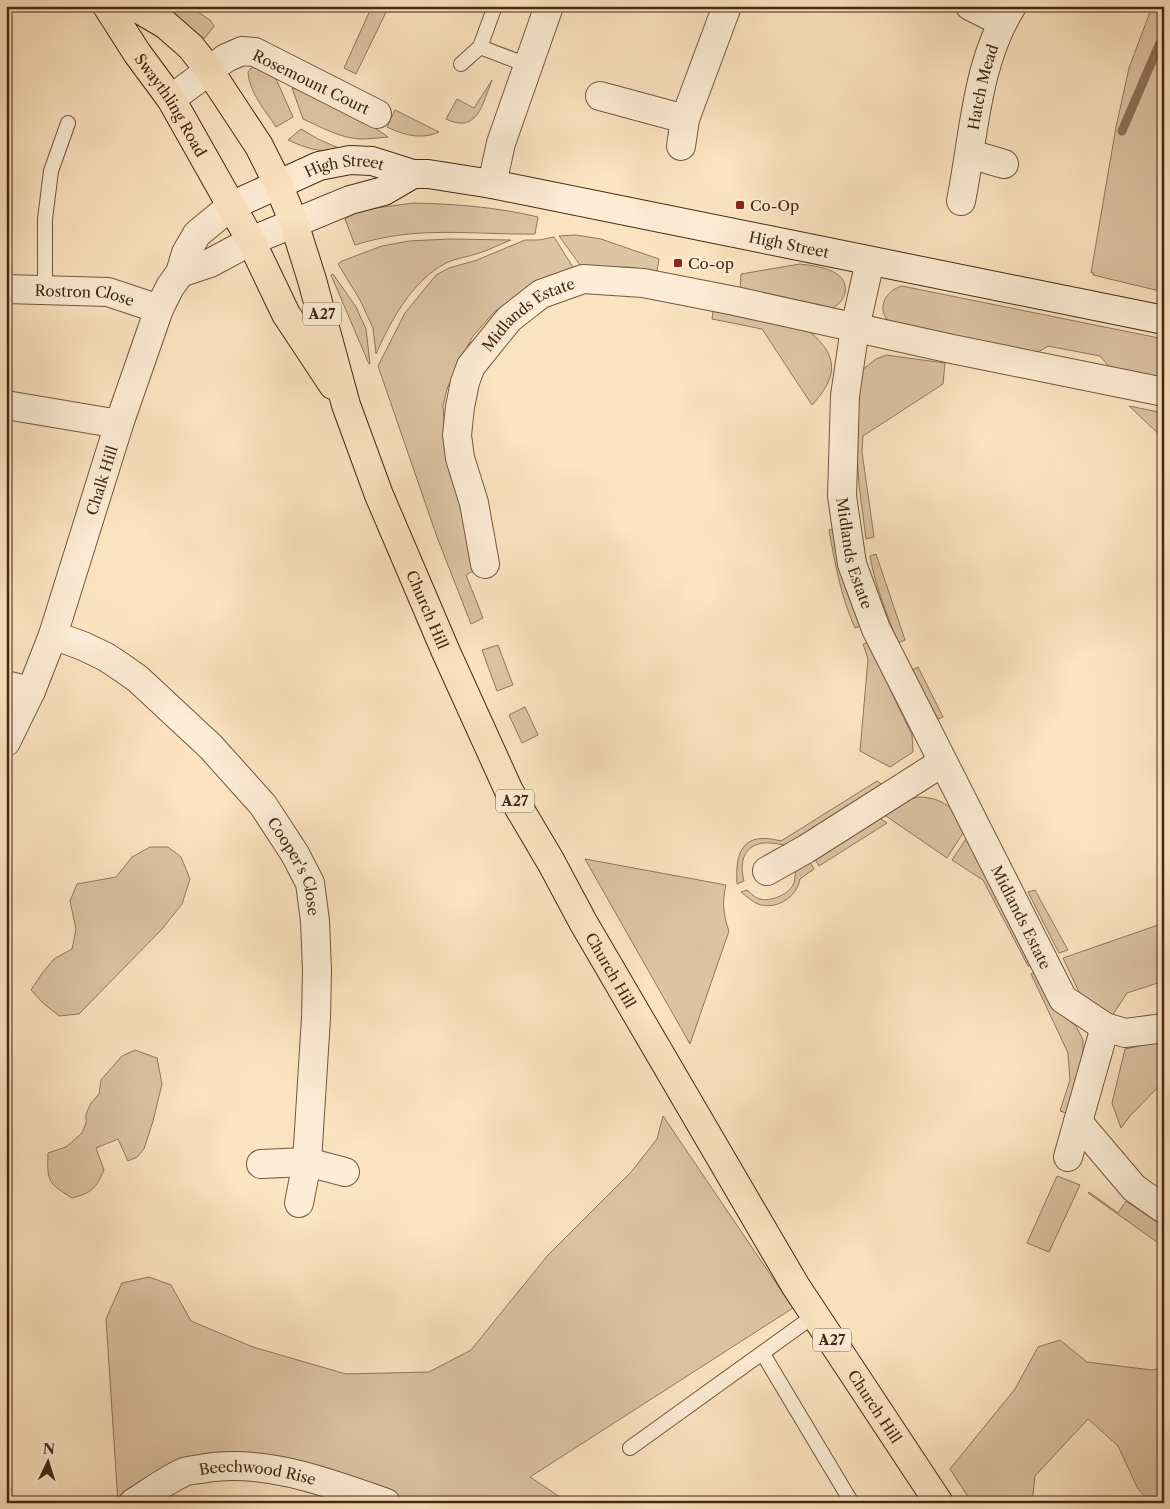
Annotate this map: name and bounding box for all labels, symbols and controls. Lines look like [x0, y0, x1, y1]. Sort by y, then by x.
street label: Hatch Mead [963, 42, 1002, 131]
street label: Rosemount Court [249, 45, 373, 119]
street label: Swaythling Road [131, 50, 211, 160]
street label: High Street [301, 151, 387, 181]
place label: Co-Op [750, 196, 799, 215]
marker: Co-Op [734, 199, 746, 211]
street label: High Street [747, 227, 831, 262]
place label: Co-op [688, 254, 734, 273]
marker: Co-op [672, 257, 684, 269]
street label: Midlands Estate [477, 273, 577, 355]
street label: Rostron Close [34, 280, 137, 310]
road number: A27 [303, 302, 341, 326]
street label: Chalk Hill [82, 443, 121, 518]
street label: Midlands Estate [833, 496, 877, 611]
street label: Church Hill [403, 567, 453, 652]
road number: A27 [496, 789, 534, 812]
street label: Cooper's Close [264, 813, 324, 917]
street label: Midlands Estate [987, 862, 1056, 972]
street label: Church Hill [582, 929, 641, 1012]
road number: A27 [813, 1328, 851, 1352]
street label: Church Hill [844, 1366, 906, 1447]
north arrow [22, 1436, 72, 1486]
text: N [42, 1440, 56, 1458]
street label: Beechwood Rise [197, 1456, 318, 1489]

